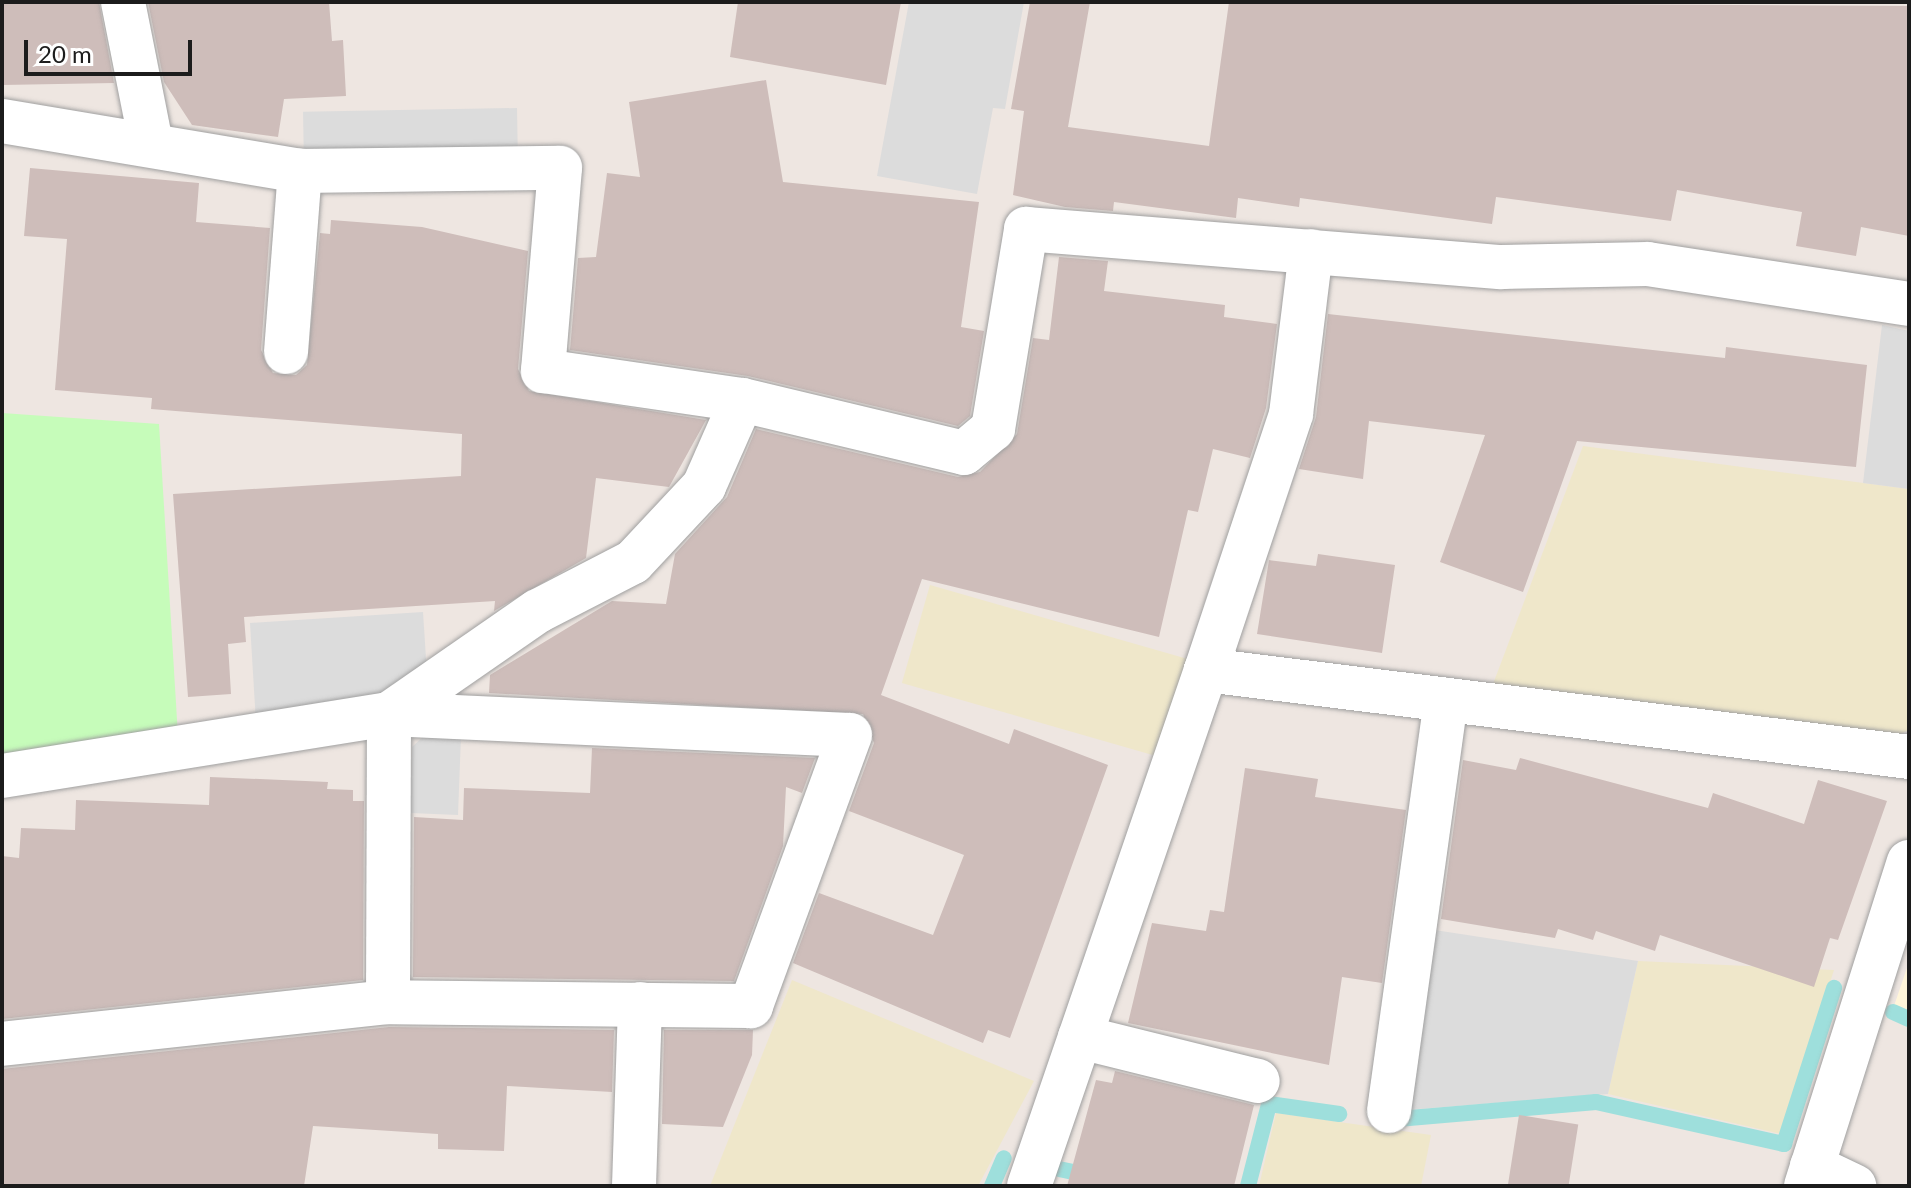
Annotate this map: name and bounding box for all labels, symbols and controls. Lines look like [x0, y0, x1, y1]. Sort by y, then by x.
scale bar [28, 24, 196, 74]
text: 20 m [38, 39, 92, 68]

